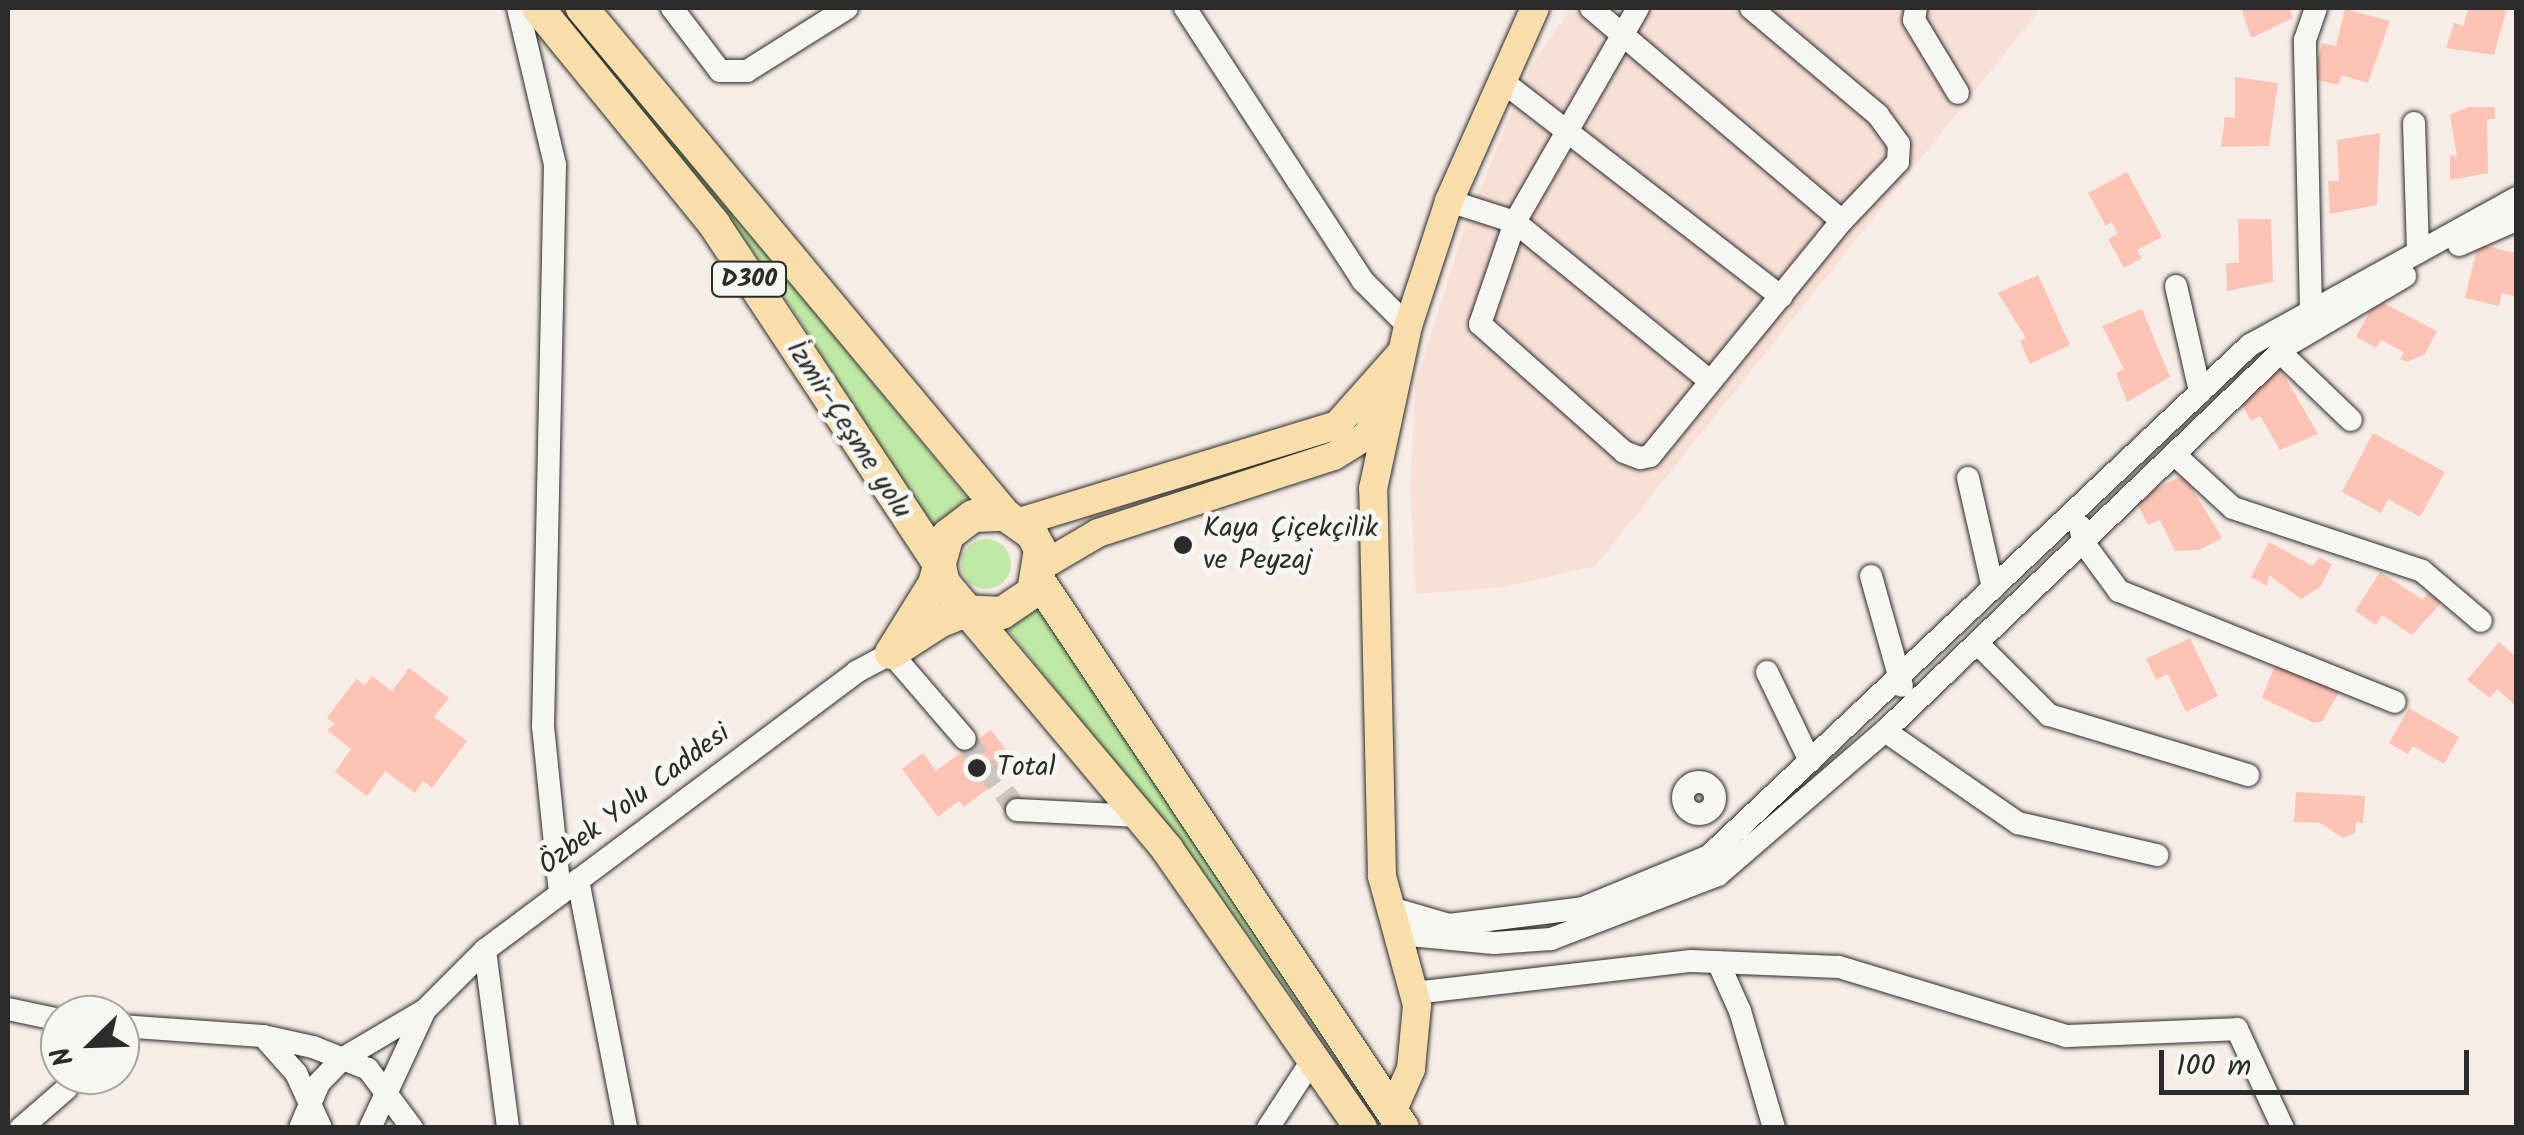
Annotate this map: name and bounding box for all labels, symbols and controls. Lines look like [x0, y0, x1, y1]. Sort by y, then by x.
road number: D300 [709, 259, 789, 299]
street label: İzmir-Çeşme yolu [778, 335, 918, 525]
place label: Kaya Çiçekçilik ve Peyzaj [1203, 512, 1378, 578]
marker: Kaya Çiçekçilik ve Peyzaj [1172, 534, 1194, 556]
street label: Özbek Yolu Caddesi [533, 717, 737, 883]
place label: Total [997, 751, 1055, 785]
marker: Total [966, 757, 988, 779]
north arrow [40, 995, 140, 1095]
scale bar [2164, 1030, 2474, 1092]
text: N [40, 1039, 88, 1073]
text: 100 m [2176, 1043, 2251, 1091]

